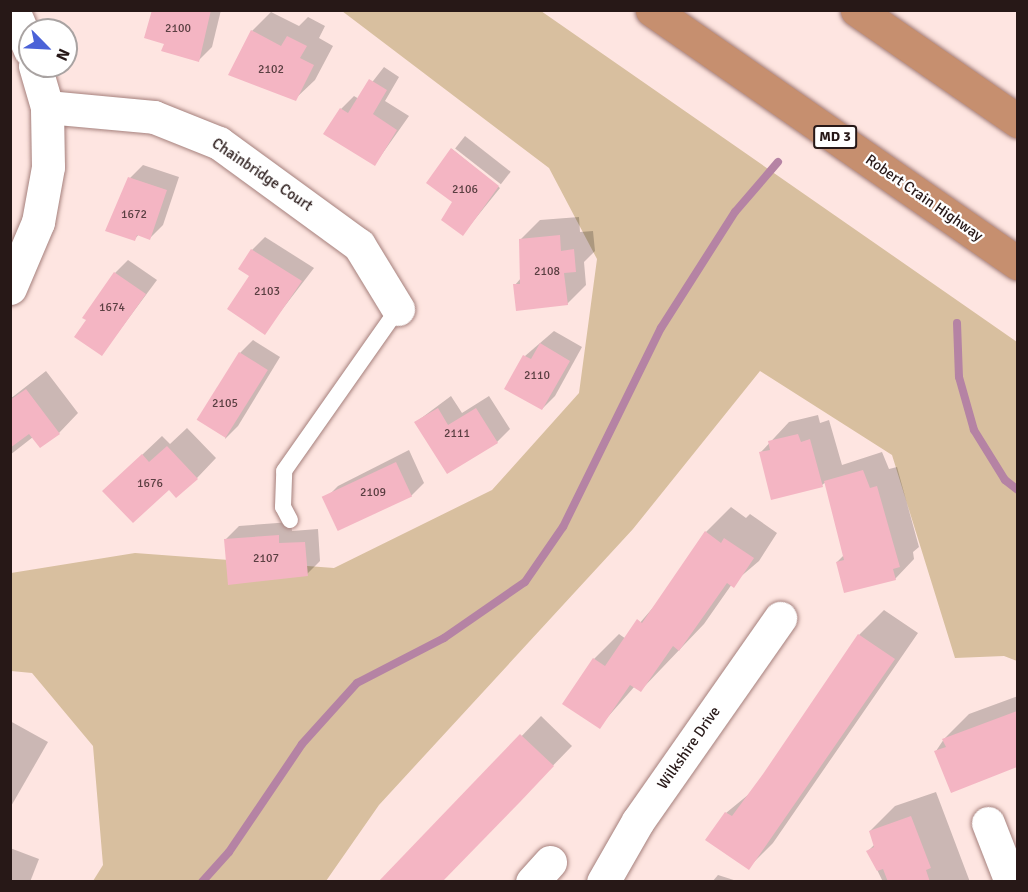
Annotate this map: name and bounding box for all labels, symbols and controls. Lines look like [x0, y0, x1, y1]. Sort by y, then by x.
north arrow [18, 18, 78, 78]
house number: 2100 [165, 22, 191, 36]
text: N [51, 45, 74, 64]
house number: 2102 [258, 63, 284, 77]
road number: MD 3 [812, 126, 858, 148]
street label: Chainbridge Court [208, 135, 316, 215]
street label: Robert Crain Highway [862, 151, 986, 245]
house number: 2106 [452, 183, 478, 197]
house number: 1672 [121, 208, 147, 222]
house number: 2108 [534, 265, 560, 279]
house number: 2103 [254, 285, 280, 299]
house number: 1674 [99, 301, 125, 315]
house number: 2110 [524, 369, 550, 383]
house number: 2105 [212, 397, 238, 411]
house number: 2111 [444, 427, 470, 441]
house number: 1676 [137, 477, 163, 491]
house number: 2109 [360, 486, 386, 500]
house number: 2107 [253, 552, 279, 566]
street label: Wilkshire Drive [654, 703, 724, 793]

